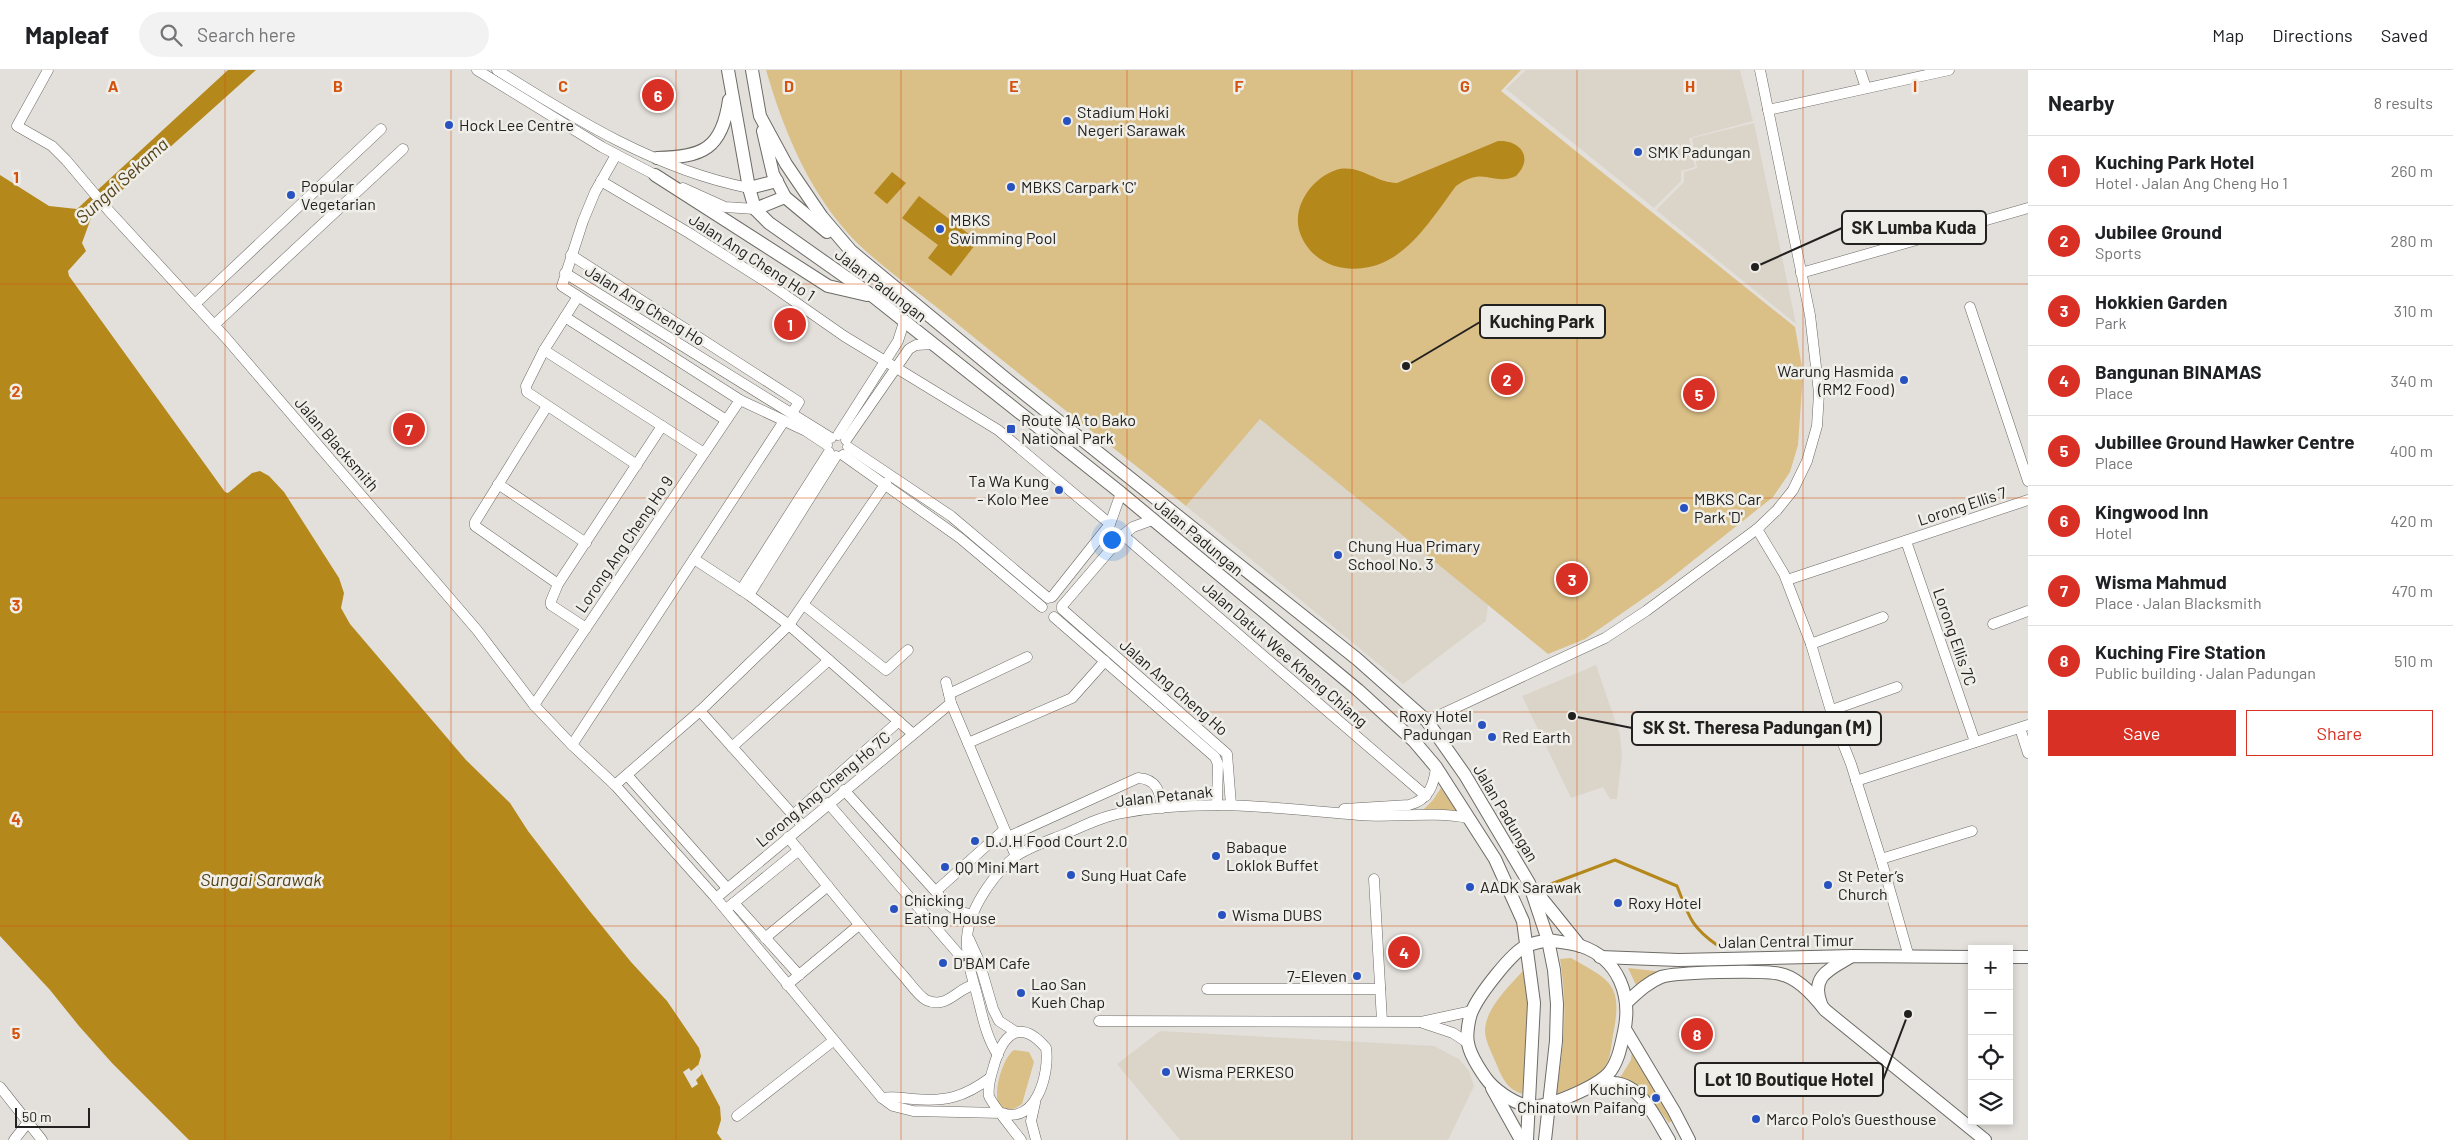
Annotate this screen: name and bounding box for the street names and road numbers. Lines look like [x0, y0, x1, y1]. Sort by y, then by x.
street label: Jalan Ang Cheng Ho 1 [686, 209, 819, 304]
street label: Jalan Padungan [832, 244, 931, 325]
street label: Jalan Ang Cheng Ho [582, 260, 709, 349]
street label: Jalan Blacksmith [291, 393, 383, 495]
street label: Lorong Ang Cheng Ho 9 [571, 472, 676, 616]
street label: Lorong Ellis 7 [1915, 482, 2009, 529]
street label: Jalan Padungan [1151, 494, 1248, 579]
street label: Jalan Datuk Wee Kheng Chiang [1199, 577, 1372, 731]
street label: Lorong Ellis 7C [1930, 586, 1981, 688]
street label: Jalan Ang Cheng Ho [1116, 634, 1232, 739]
street label: Lorong Ang Cheng Ho 7C [752, 727, 894, 850]
street label: Jalan Padungan [1470, 761, 1543, 865]
street label: Jalan Petanak [1114, 781, 1213, 810]
street label: Jalan Central Timur [1718, 930, 1854, 951]

